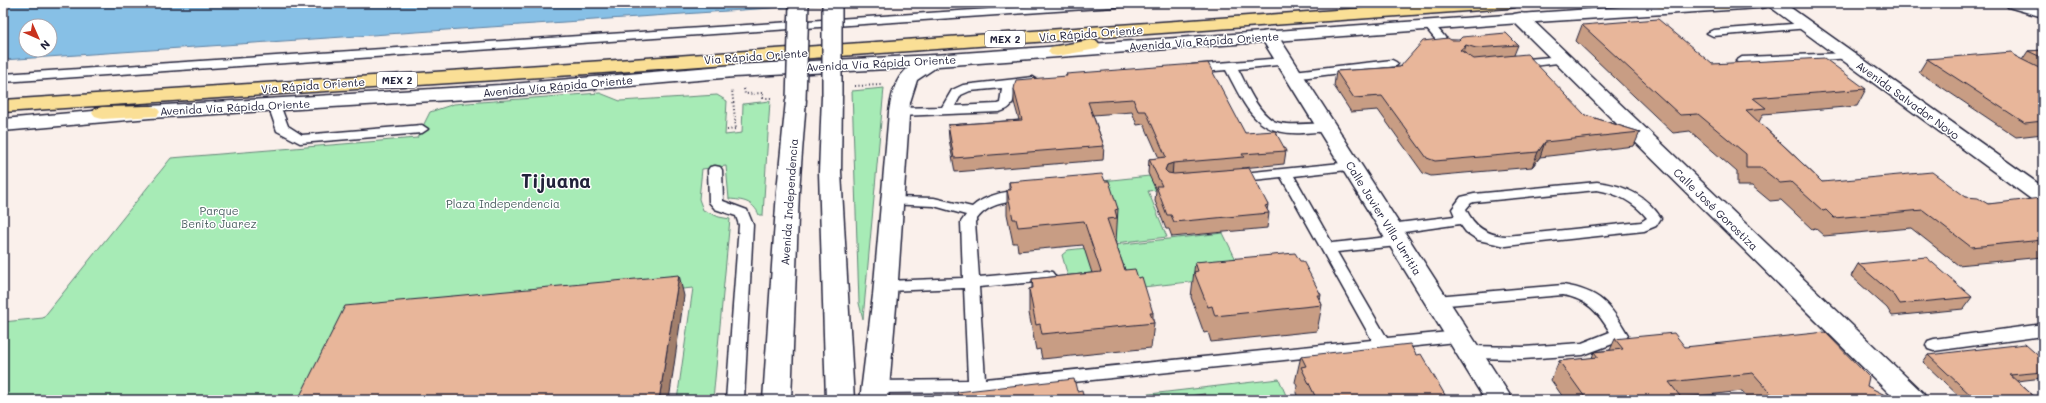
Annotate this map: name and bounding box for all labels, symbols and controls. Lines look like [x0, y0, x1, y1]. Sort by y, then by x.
north arrow [18, 18, 58, 58]
street label: Vía Rápida Oriente [1038, 22, 1144, 44]
street label: Avenida Vía Rápida Oriente [1128, 28, 1280, 54]
road number: MEX 2 [985, 31, 1025, 47]
text: N [37, 37, 54, 54]
street label: Vía Rápida Oriente [703, 45, 809, 67]
street label: Avenida Vía Rápida Oriente [806, 52, 957, 74]
street label: Avenida Salvador Novo [1853, 58, 1963, 143]
road number: MEX 2 [377, 72, 417, 88]
street label: Avenida Vía Rápida Oriente [482, 72, 634, 100]
street label: Vía Rápida Oriente [260, 74, 366, 96]
street label: Avenida Vía Rápida Oriente [160, 96, 311, 118]
street label: Avenida Independencia [777, 138, 801, 266]
street label: Calle Javier Villa Urritia [1343, 158, 1425, 278]
street label: Calle José Gorostiza [1670, 165, 1762, 253]
district label: Tijuana [521, 168, 591, 193]
park label: Plaza Independencia [446, 196, 560, 211]
park label: Parque Benito Juarez [181, 203, 257, 231]

